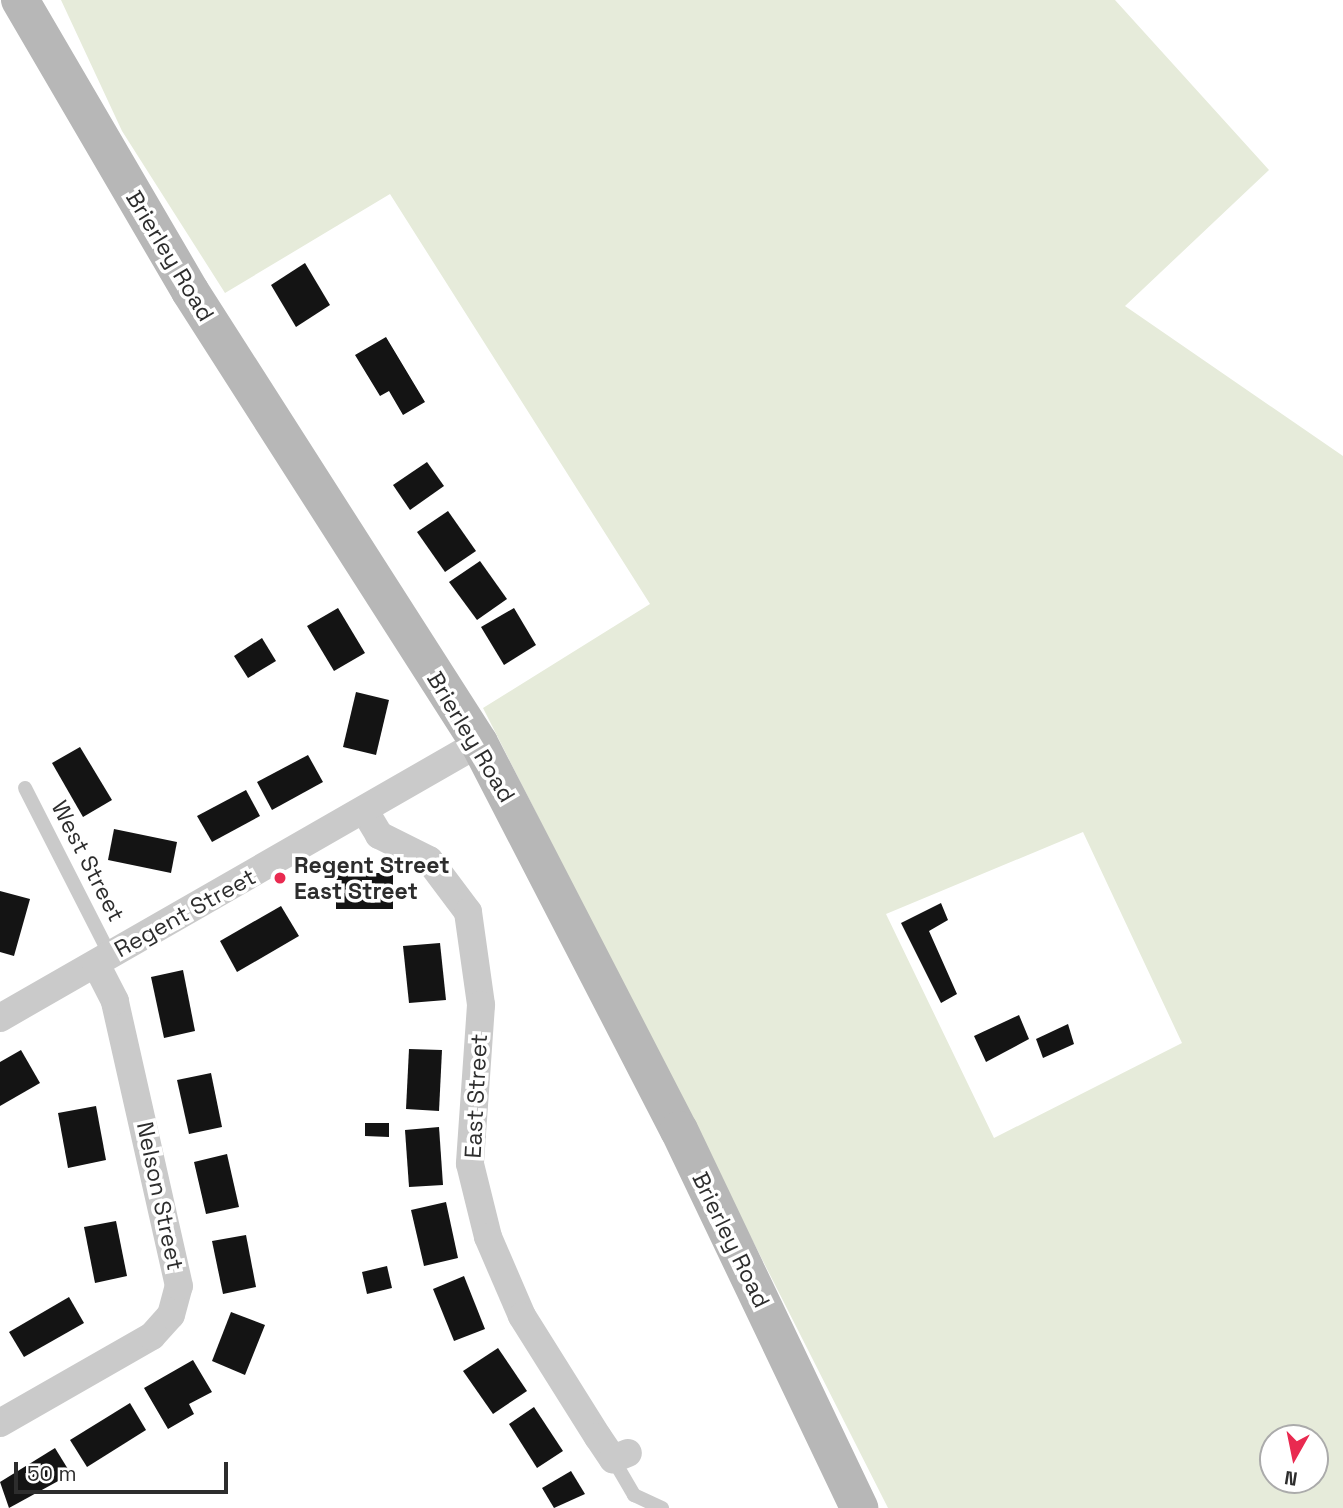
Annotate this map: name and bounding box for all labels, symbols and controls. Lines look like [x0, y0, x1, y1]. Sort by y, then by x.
street label: Brierley Road [120, 186, 220, 326]
street label: Brierley Road [421, 667, 521, 807]
street label: West Street [46, 796, 130, 926]
place label: Regent Street East Street [294, 851, 450, 905]
street label: Regent Street [110, 863, 260, 963]
marker: Regent Street East Street [272, 870, 288, 886]
street label: East Street [459, 1033, 493, 1159]
street label: Nelson Street [131, 1119, 189, 1273]
street label: Brierley Road [686, 1168, 776, 1312]
north arrow [1259, 1424, 1329, 1494]
scale bar [18, 1448, 231, 1492]
text: 50 m [27, 1460, 77, 1487]
text: N [1283, 1465, 1299, 1492]

